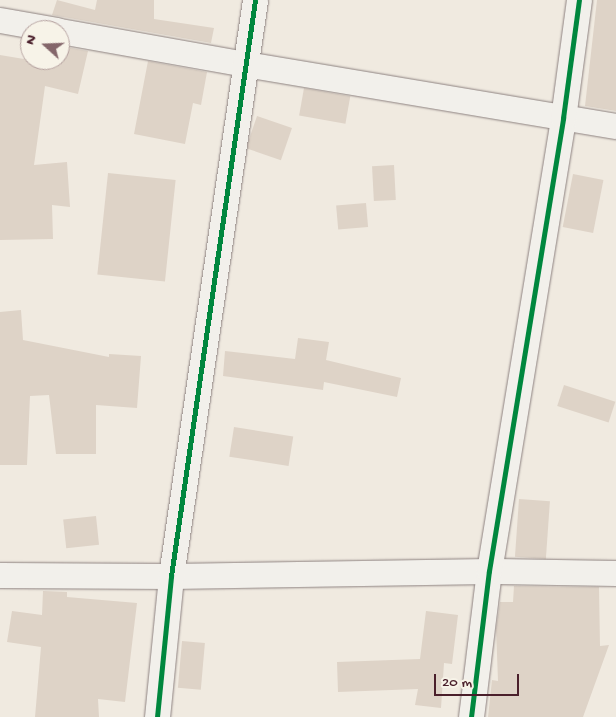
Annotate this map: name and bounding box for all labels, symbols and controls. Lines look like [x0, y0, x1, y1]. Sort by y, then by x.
north arrow [20, 20, 70, 70]
text: N [22, 33, 41, 47]
scale bar [436, 664, 521, 696]
text: 20 m [442, 674, 472, 692]

